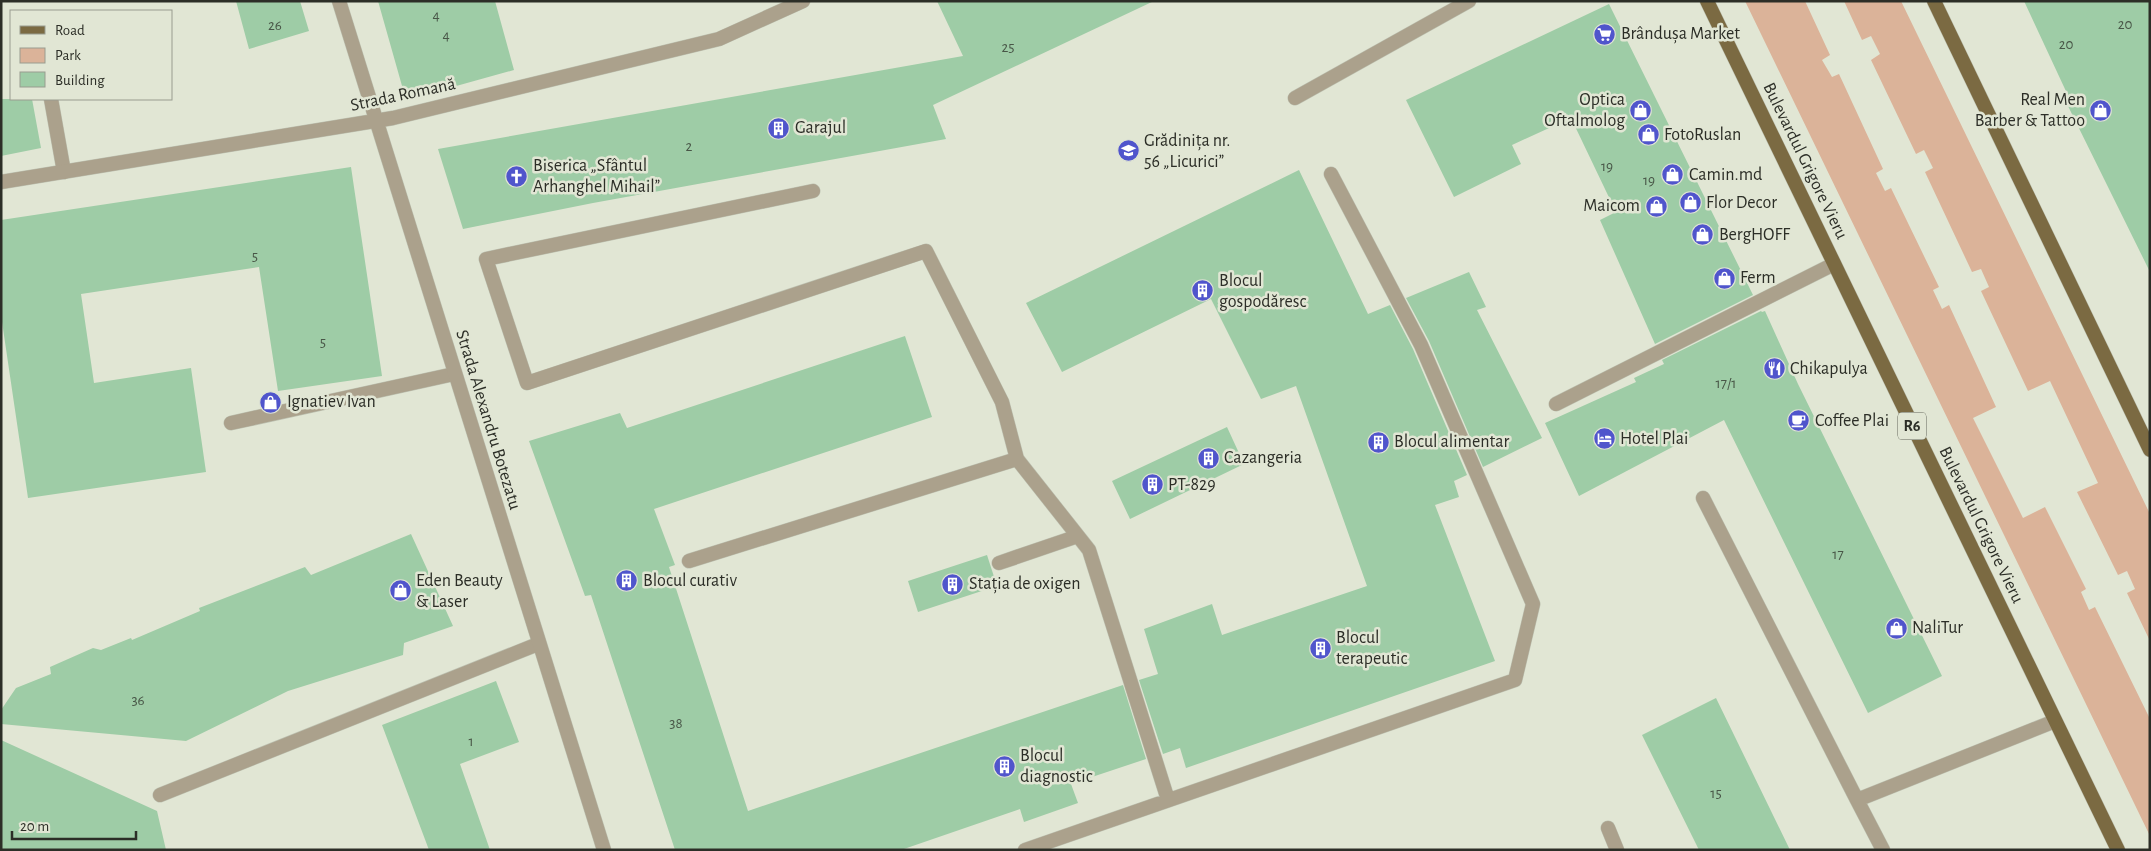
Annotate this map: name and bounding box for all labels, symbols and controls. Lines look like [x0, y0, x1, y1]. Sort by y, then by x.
house number: 4 [432, 8, 440, 23]
legend [10, 10, 172, 100]
house number: 20 [2118, 17, 2132, 32]
house number: 26 [268, 18, 282, 33]
supermarket icon: Brândușa Market [1593, 22, 1617, 46]
text: Road [55, 23, 85, 38]
place label: Brândușa Market [1621, 25, 1740, 44]
house number: 4 [442, 28, 450, 43]
house number: 20 [2059, 37, 2073, 52]
house number: 25 [1001, 40, 1015, 55]
text: Park [55, 48, 81, 63]
text: Building [55, 73, 105, 88]
street label: Strada Romană [349, 75, 457, 115]
street label: Bulevardul Grigore Vieru [1759, 80, 1851, 242]
place label: Optica Oftalmolog [1544, 91, 1625, 130]
place label: Real Men Barber & Tattoo [1975, 91, 2085, 130]
shop icon: Optica Oftalmolog [1629, 98, 1653, 122]
shop icon: Real Men Barber & Tattoo [2089, 98, 2113, 122]
building icon: Garajul [767, 116, 791, 140]
place label: Garajul [795, 119, 846, 137]
shop icon: FotoRuslan [1636, 123, 1660, 147]
place label: FotoRuslan [1664, 126, 1741, 144]
place label: Grădinița nr. 56 „Licurici” [1144, 132, 1230, 171]
house number: 2 [686, 139, 693, 154]
school or university icon: Grădinița nr. 56 „Licurici” [1116, 139, 1140, 163]
place label: Biserica „Sfântul Arhanghel Mihail” [533, 157, 660, 196]
house number: 19 [1601, 159, 1613, 174]
shop icon: Camin.md [1661, 163, 1685, 187]
church icon: Biserica „Sfântul Arhanghel Mihail” [505, 164, 529, 188]
place label: Camin.md [1689, 166, 1762, 184]
house number: 19 [1643, 173, 1655, 188]
shop icon: Flor Decor [1678, 191, 1702, 215]
shop icon: Maicom [1644, 194, 1668, 218]
place label: Flor Decor [1706, 194, 1777, 212]
place label: Maicom [1583, 197, 1640, 215]
shop icon: BergHOFF [1691, 223, 1715, 247]
place label: BergHOFF [1719, 226, 1790, 244]
house number: 5 [252, 249, 258, 264]
shop icon: Ferm [1712, 266, 1736, 290]
place label: Ferm [1740, 269, 1776, 287]
place label: Blocul gospodăresc [1219, 272, 1306, 311]
building icon: Blocul gospodăresc [1191, 279, 1215, 303]
street label: Strada Alexandru Botezatu [452, 328, 524, 512]
house number: 5 [320, 335, 326, 350]
restaurant icon: Chikapulya [1762, 357, 1786, 381]
place label: Chikapulya [1790, 360, 1868, 378]
house number: 17/1 [1716, 376, 1736, 391]
shop icon: Ignatiev Ivan [259, 390, 283, 414]
place label: Ignatiev Ivan [287, 393, 376, 411]
cafe icon: Coffee Plai [1787, 409, 1811, 433]
place label: Coffee Plai [1815, 412, 1889, 430]
road number: R6 [1898, 412, 1926, 440]
hotel icon: Hotel Plai [1592, 427, 1616, 451]
building icon: Blocul alimentar [1366, 430, 1390, 454]
place label: Hotel Plai [1620, 430, 1688, 448]
place label: Blocul alimentar [1394, 433, 1509, 451]
street label: Bulevardul Grigore Vieru [1935, 444, 2027, 606]
building icon: Cazangeria [1196, 446, 1220, 470]
place label: Cazangeria [1224, 449, 1302, 467]
building icon: PT-829 [1140, 473, 1164, 497]
place label: PT-829 [1168, 476, 1216, 494]
house number: 17 [1832, 547, 1844, 562]
building icon: Blocul curativ [615, 569, 639, 593]
place label: Eden Beauty & Laser [416, 572, 503, 611]
place label: Blocul curativ [643, 572, 737, 590]
building icon: Stația de oxigen [941, 572, 965, 596]
place label: Stația de oxigen [969, 575, 1081, 594]
shop icon: Eden Beauty & Laser [388, 579, 412, 603]
shop icon: NaliTur [1884, 616, 1908, 640]
place label: NaliTur [1912, 619, 1963, 637]
place label: Blocul terapeutic [1336, 629, 1407, 668]
building icon: Blocul terapeutic [1308, 636, 1332, 660]
house number: 36 [131, 693, 145, 708]
house number: 38 [669, 716, 683, 731]
house number: 1 [468, 734, 474, 749]
place label: Blocul diagnostic [1020, 747, 1093, 786]
building icon: Blocul diagnostic [992, 754, 1016, 778]
house number: 15 [1710, 786, 1722, 801]
scale bar [12, 808, 136, 840]
text: 20 m [20, 819, 49, 834]

